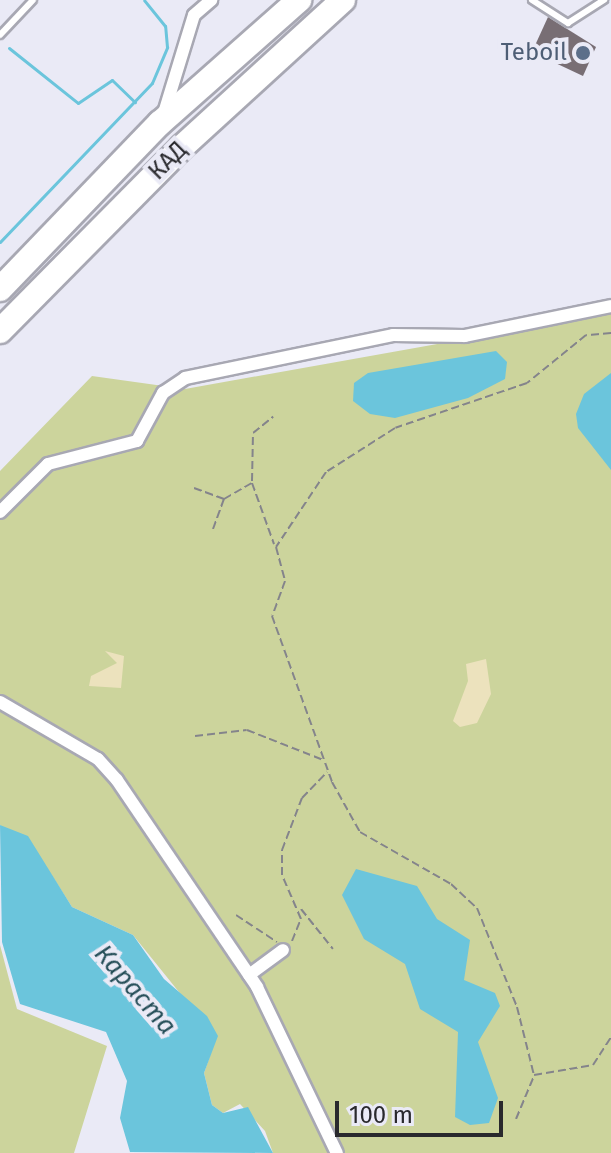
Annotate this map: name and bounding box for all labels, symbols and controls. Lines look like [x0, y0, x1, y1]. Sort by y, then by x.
place label: Teboil [501, 39, 567, 67]
marker: Teboil [574, 44, 592, 62]
street label: КАД [143, 136, 193, 186]
water label: Караста [88, 939, 182, 1041]
scale bar [339, 1085, 507, 1135]
text: 100 m [349, 1101, 413, 1129]

